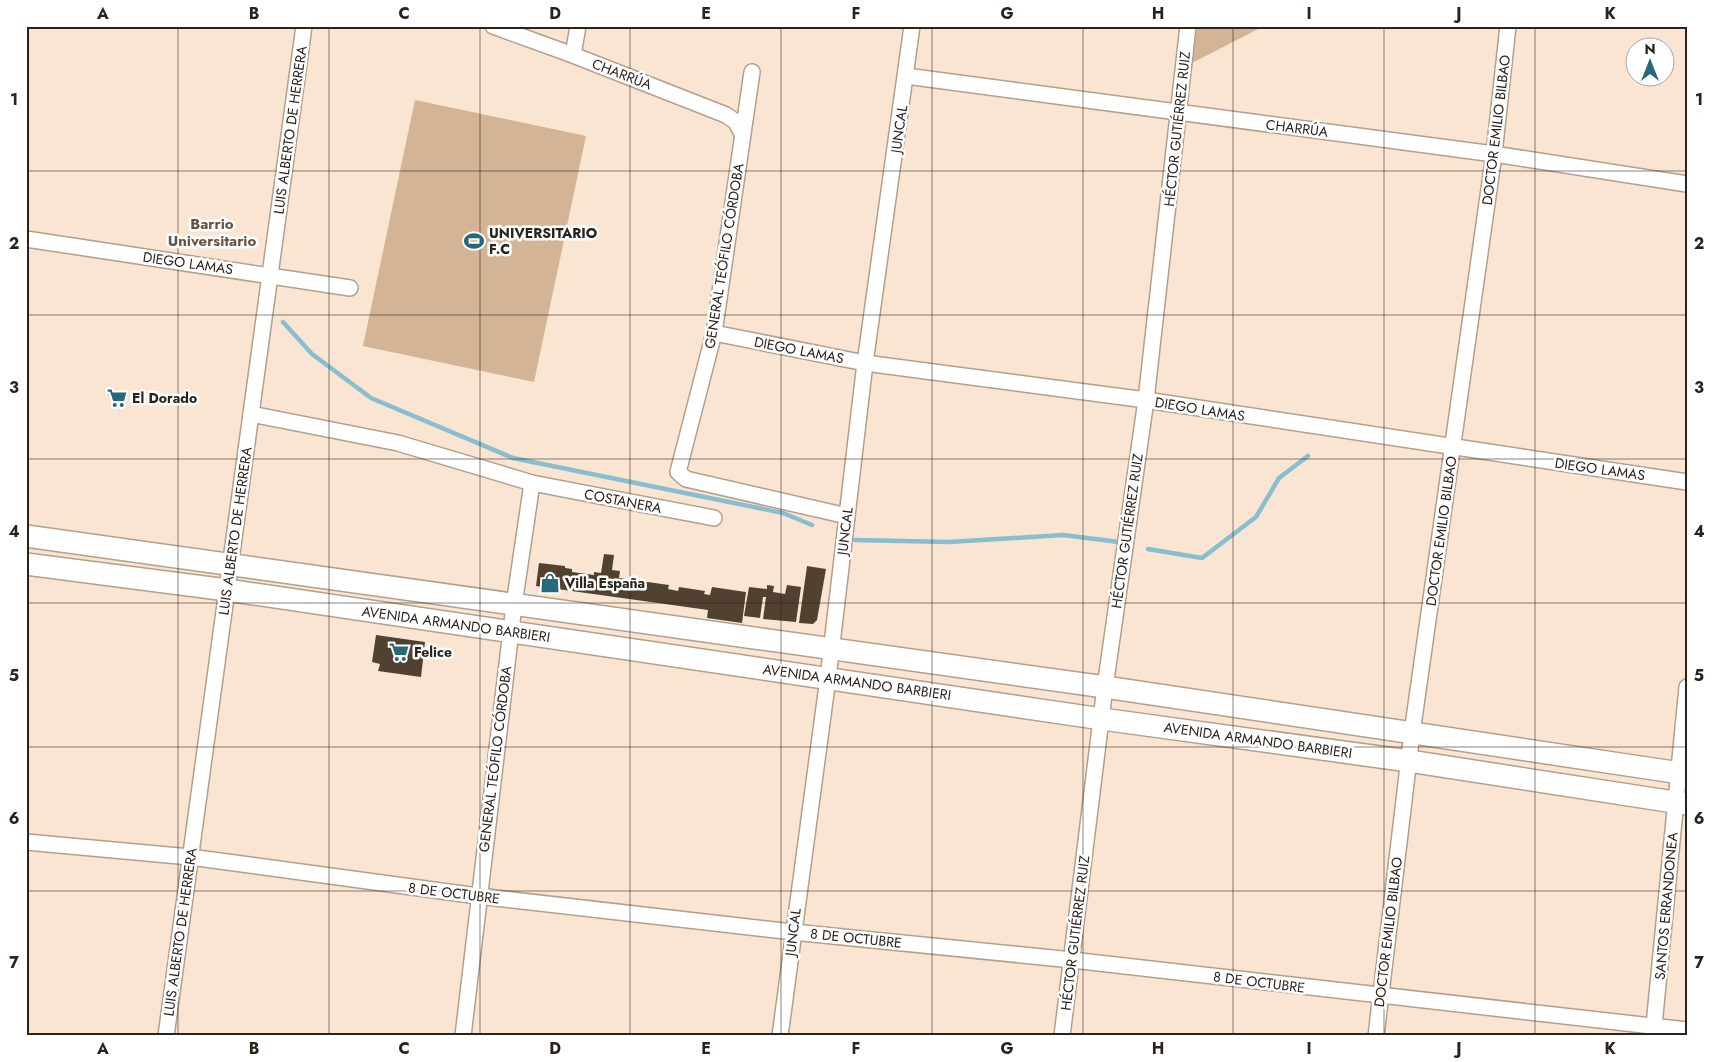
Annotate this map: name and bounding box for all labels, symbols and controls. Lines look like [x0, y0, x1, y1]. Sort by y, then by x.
text: A [96, 2, 109, 25]
text: B [249, 2, 259, 25]
text: C [398, 2, 410, 25]
text: D [549, 2, 561, 25]
text: E [701, 2, 711, 25]
text: F [852, 2, 860, 25]
text: G [1000, 2, 1014, 25]
text: H [1152, 2, 1164, 25]
text: I [1306, 2, 1312, 25]
text: J [1453, 2, 1462, 25]
text: K [1604, 2, 1616, 25]
north arrow [1626, 38, 1676, 88]
text: N [1644, 39, 1656, 59]
street label: LUIS ALBERTO DE HERRERA [268, 44, 312, 216]
street label: HÉCTOR GUTIÉRREZ RUIZ [1159, 50, 1195, 208]
street label: CHARRÚA [589, 53, 655, 95]
street label: DOCTOR EMILIO BILBAO [1477, 54, 1515, 206]
text: 1 [10, 88, 18, 111]
text: 1 [1695, 88, 1703, 111]
street label: JUNCAL [885, 103, 912, 156]
street label: CHARRÚA [1265, 114, 1330, 142]
street label: GENERAL TEÓFILO CÓRDOBA [699, 161, 749, 350]
district label: Barrio Universitario [168, 213, 257, 252]
place label: UNIVERSITARIO F.C [489, 223, 598, 259]
sports icon: UNIVERSITARIO F.C [463, 230, 485, 252]
text: 2 [9, 232, 19, 255]
text: 2 [1694, 232, 1704, 255]
street label: DIEGO LAMAS [142, 247, 235, 279]
street label: DIEGO LAMAS [752, 332, 846, 369]
text: 3 [9, 376, 19, 399]
text: 3 [1694, 376, 1704, 399]
supermarket icon: El Dorado [106, 387, 128, 409]
place label: El Dorado [132, 388, 197, 408]
street label: DIEGO LAMAS [1154, 392, 1247, 426]
street label: LUIS ALBERTO DE HERRERA [213, 445, 257, 617]
street label: HÉCTOR GUTIÉRREZ RUIZ [1106, 452, 1148, 610]
street label: DIEGO LAMAS [1554, 453, 1647, 485]
street label: DOCTOR EMILIO BILBAO [1421, 455, 1461, 607]
street label: COSTANERA [583, 484, 664, 518]
street label: JUNCAL [832, 505, 858, 558]
text: 4 [8, 520, 20, 543]
text: 4 [1693, 520, 1705, 543]
shop icon: Villa España [539, 572, 561, 594]
place label: Villa España [564, 573, 645, 593]
street label: AVENIDA ARMANDO BARBIERI [361, 601, 551, 647]
supermarket icon: Felice [388, 641, 410, 663]
place label: Felice [414, 642, 452, 662]
street label: AVENIDA ARMANDO BARBIERI [762, 659, 952, 705]
text: 5 [9, 664, 19, 687]
street label: GENERAL TEÓFILO CÓRDOBA [474, 664, 516, 853]
text: 5 [1694, 664, 1704, 687]
street label: AVENIDA ARMANDO BARBIERI [1163, 717, 1353, 763]
text: 6 [9, 807, 19, 830]
text: 6 [1694, 807, 1704, 830]
street label: SANTOS ERRANDONEA [1650, 830, 1682, 981]
street label: LUIS ALBERTO DE HERRERA [158, 846, 202, 1018]
street label: HÉCTOR GUTIÉRREZ RUIZ [1056, 854, 1094, 1012]
street label: DOCTOR EMILIO BILBAO [1369, 856, 1407, 1008]
street label: 8 DE OCTUBRE [407, 877, 501, 909]
street label: JUNCAL [780, 906, 806, 959]
street label: 8 DE OCTUBRE [809, 923, 903, 953]
text: 7 [9, 951, 19, 974]
text: 7 [1694, 951, 1704, 974]
street label: 8 DE OCTUBRE [1212, 966, 1306, 998]
text: A [96, 1037, 109, 1060]
text: B [249, 1037, 259, 1060]
text: C [398, 1037, 410, 1060]
text: D [549, 1037, 561, 1060]
text: E [701, 1037, 711, 1060]
text: F [852, 1037, 860, 1060]
text: G [1000, 1037, 1014, 1060]
text: H [1152, 1037, 1164, 1060]
text: I [1306, 1037, 1312, 1060]
text: J [1453, 1037, 1462, 1060]
text: K [1604, 1037, 1616, 1060]

